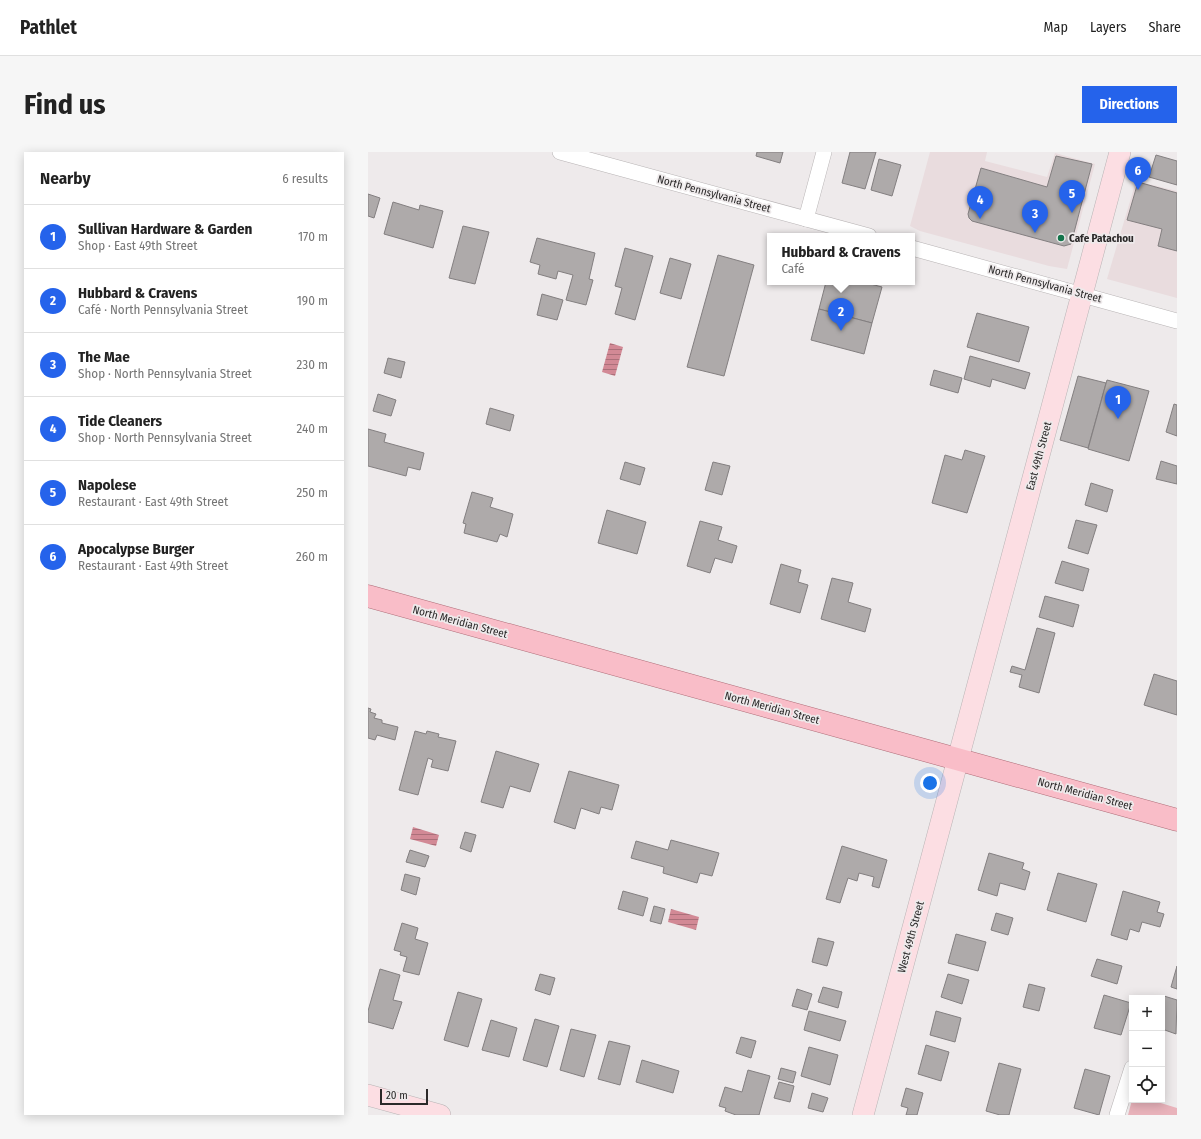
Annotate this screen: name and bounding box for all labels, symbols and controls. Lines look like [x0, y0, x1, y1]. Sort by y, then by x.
text: Pathlet [20, 16, 77, 39]
text: Map [1044, 19, 1068, 36]
text: Layers [1090, 19, 1126, 36]
text: Share [1148, 19, 1181, 36]
button: Directions [1082, 86, 1177, 123]
text: Find us [24, 88, 106, 121]
pin: 6 [1125, 157, 1151, 190]
text: Nearby [40, 168, 91, 189]
text: 6 results [282, 171, 328, 186]
street label: North Pennsylvania Street [656, 173, 772, 215]
pin: 5 [1059, 180, 1085, 213]
pin: 4 [967, 186, 993, 219]
pin: 3 [1022, 200, 1048, 233]
text: Sullivan Hardware & Garden [78, 220, 252, 238]
text: 1 [50, 229, 56, 244]
text: 170 m [298, 229, 328, 244]
place label: Cafe Patachou [1069, 232, 1134, 245]
popup [767, 233, 915, 285]
marker: Cafe Patachou [1056, 233, 1066, 243]
text: Shop · East 49th Street [78, 238, 198, 253]
text: Hubbard & Cravens [781, 243, 901, 261]
text: Café [781, 261, 805, 276]
street label: North Pennsylvania Street [987, 263, 1103, 305]
text: Hubbard & Cravens [78, 284, 197, 302]
text: 2 [50, 293, 56, 308]
text: 190 m [297, 293, 328, 308]
pin: 2 [828, 298, 854, 331]
text: Café · North Pennsylvania Street [78, 302, 248, 317]
text: The Mae [78, 348, 130, 366]
text: 3 [50, 357, 56, 372]
text: 230 m [297, 357, 328, 372]
text: Shop · North Pennsylvania Street [78, 366, 252, 381]
pin: 1 [1105, 386, 1131, 419]
text: Tide Cleaners [78, 412, 162, 430]
street label: East 49th Street [1024, 420, 1055, 492]
text: 4 [50, 421, 56, 436]
text: 240 m [296, 421, 328, 436]
text: Shop · North Pennsylvania Street [78, 430, 252, 445]
text: Napolese [78, 476, 136, 494]
text: 5 [50, 485, 56, 500]
text: 250 m [296, 485, 328, 500]
text: Restaurant · East 49th Street [78, 494, 228, 509]
text: Apocalypse Burger [78, 540, 194, 558]
text: 6 [50, 549, 56, 564]
text: 260 m [296, 549, 328, 564]
text: Restaurant · East 49th Street [78, 558, 228, 573]
street label: North Meridian Street [411, 603, 509, 641]
street label: North Meridian Street [723, 689, 821, 727]
your location [920, 773, 940, 793]
street label: North Meridian Street [1036, 775, 1134, 813]
street label: West 49th Street [895, 899, 927, 974]
map controls [1129, 995, 1165, 1103]
button: + [1129, 995, 1165, 1031]
button: − [1129, 1031, 1165, 1067]
button: locate [1129, 1067, 1165, 1103]
scale bar [380, 1087, 428, 1106]
text: 20 m [386, 1089, 408, 1102]

